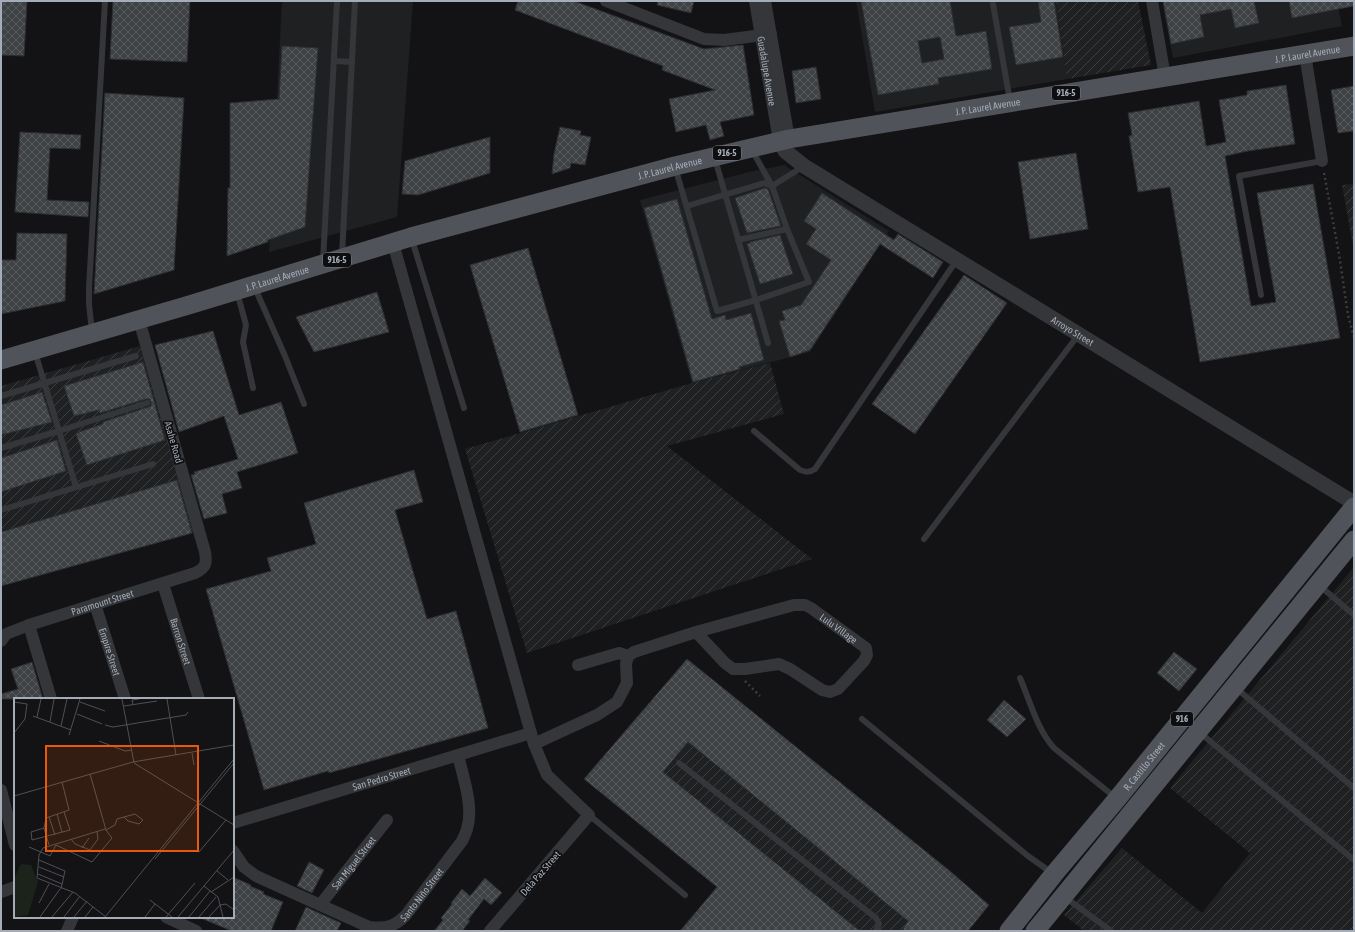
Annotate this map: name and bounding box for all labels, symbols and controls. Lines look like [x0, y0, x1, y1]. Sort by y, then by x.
street label: Guadalupe Avenue [755, 36, 778, 107]
street label: J. P. Laurel Avenue [1274, 43, 1341, 65]
road number: 916-5 [1052, 86, 1080, 100]
street label: J. P. Laurel Avenue [954, 96, 1022, 118]
road number: 916-5 [713, 146, 741, 160]
street label: J. P. Laurel Avenue [637, 155, 704, 182]
road number: 916-5 [323, 253, 351, 267]
street label: J. P. Laurel Avenue [244, 263, 311, 293]
street label: Arroyo Street [1049, 314, 1096, 348]
street label: Asahe Road [162, 420, 185, 465]
street label: Paramount Street [70, 588, 135, 617]
street label: Lulu Village [818, 611, 860, 646]
street label: Barron Street [168, 617, 193, 666]
street label: Empire Street [97, 627, 122, 677]
inset map [14, 698, 234, 918]
road number: 916 [1171, 712, 1193, 726]
street label: R. Castillo Street [1121, 740, 1167, 793]
street label: San Pedro Street [351, 765, 412, 793]
street label: San Miguel Street [330, 834, 378, 891]
street label: Dela Paz Street [518, 849, 563, 898]
street label: Santo Niño Street [398, 866, 446, 924]

